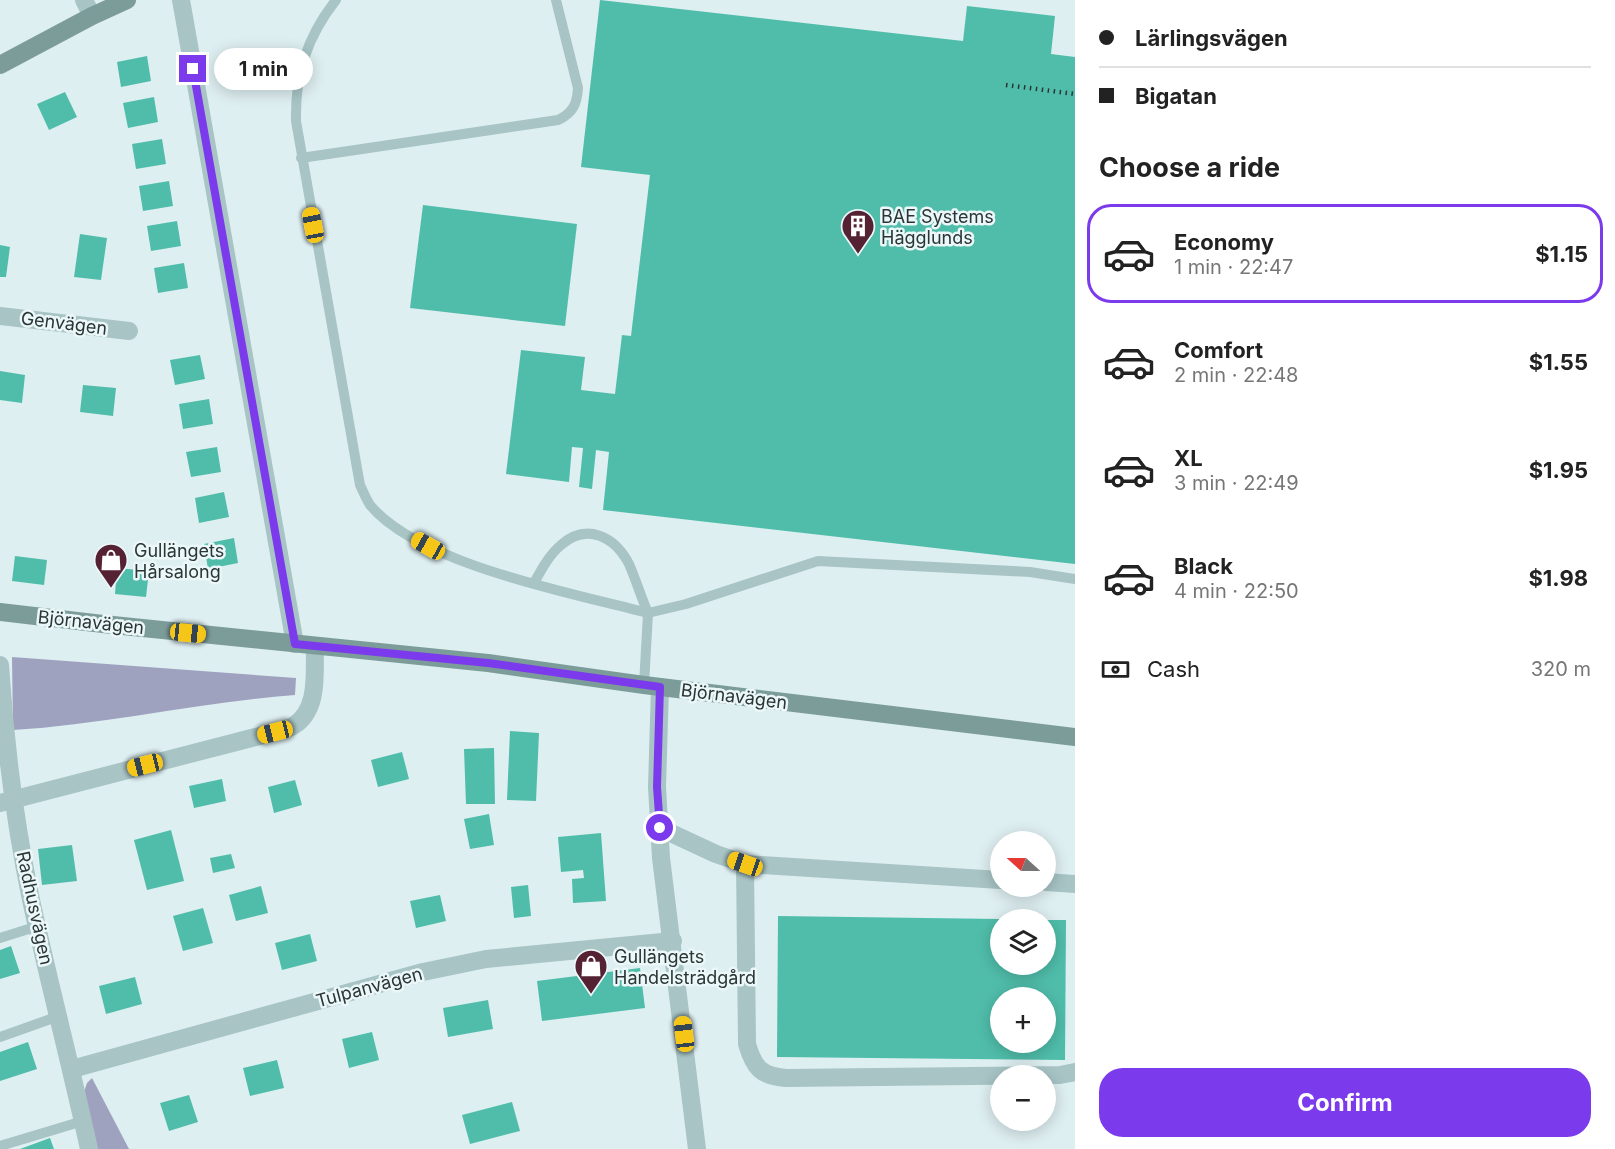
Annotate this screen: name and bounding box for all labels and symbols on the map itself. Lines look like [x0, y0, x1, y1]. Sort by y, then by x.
callout: 1 min [214, 48, 313, 90]
route end [179, 55, 206, 82]
car [301, 206, 325, 244]
place label: BAE Systems Hägglunds [881, 206, 994, 248]
building icon: BAE Systems Hägglunds [840, 208, 876, 255]
street label: Genvägen [20, 307, 108, 339]
car [408, 529, 448, 563]
place label: Gullängets Hårsalong [134, 540, 224, 582]
shop icon: Gullängets Hårsalong [93, 542, 129, 589]
street label: Björnavägen [37, 606, 145, 638]
car [169, 622, 207, 644]
street label: Björnavägen [680, 679, 788, 713]
car [255, 719, 295, 745]
car [125, 752, 165, 778]
route start [646, 814, 673, 841]
north arrow [990, 831, 1056, 897]
street label: Radhusvägen [13, 849, 57, 967]
car [725, 850, 765, 878]
place label: Gullängets Handelsträdgård [614, 946, 756, 988]
shop icon: Gullängets Handelsträdgård [573, 948, 609, 995]
street label: Tulpanvägen [314, 963, 424, 1011]
car [673, 1015, 695, 1053]

